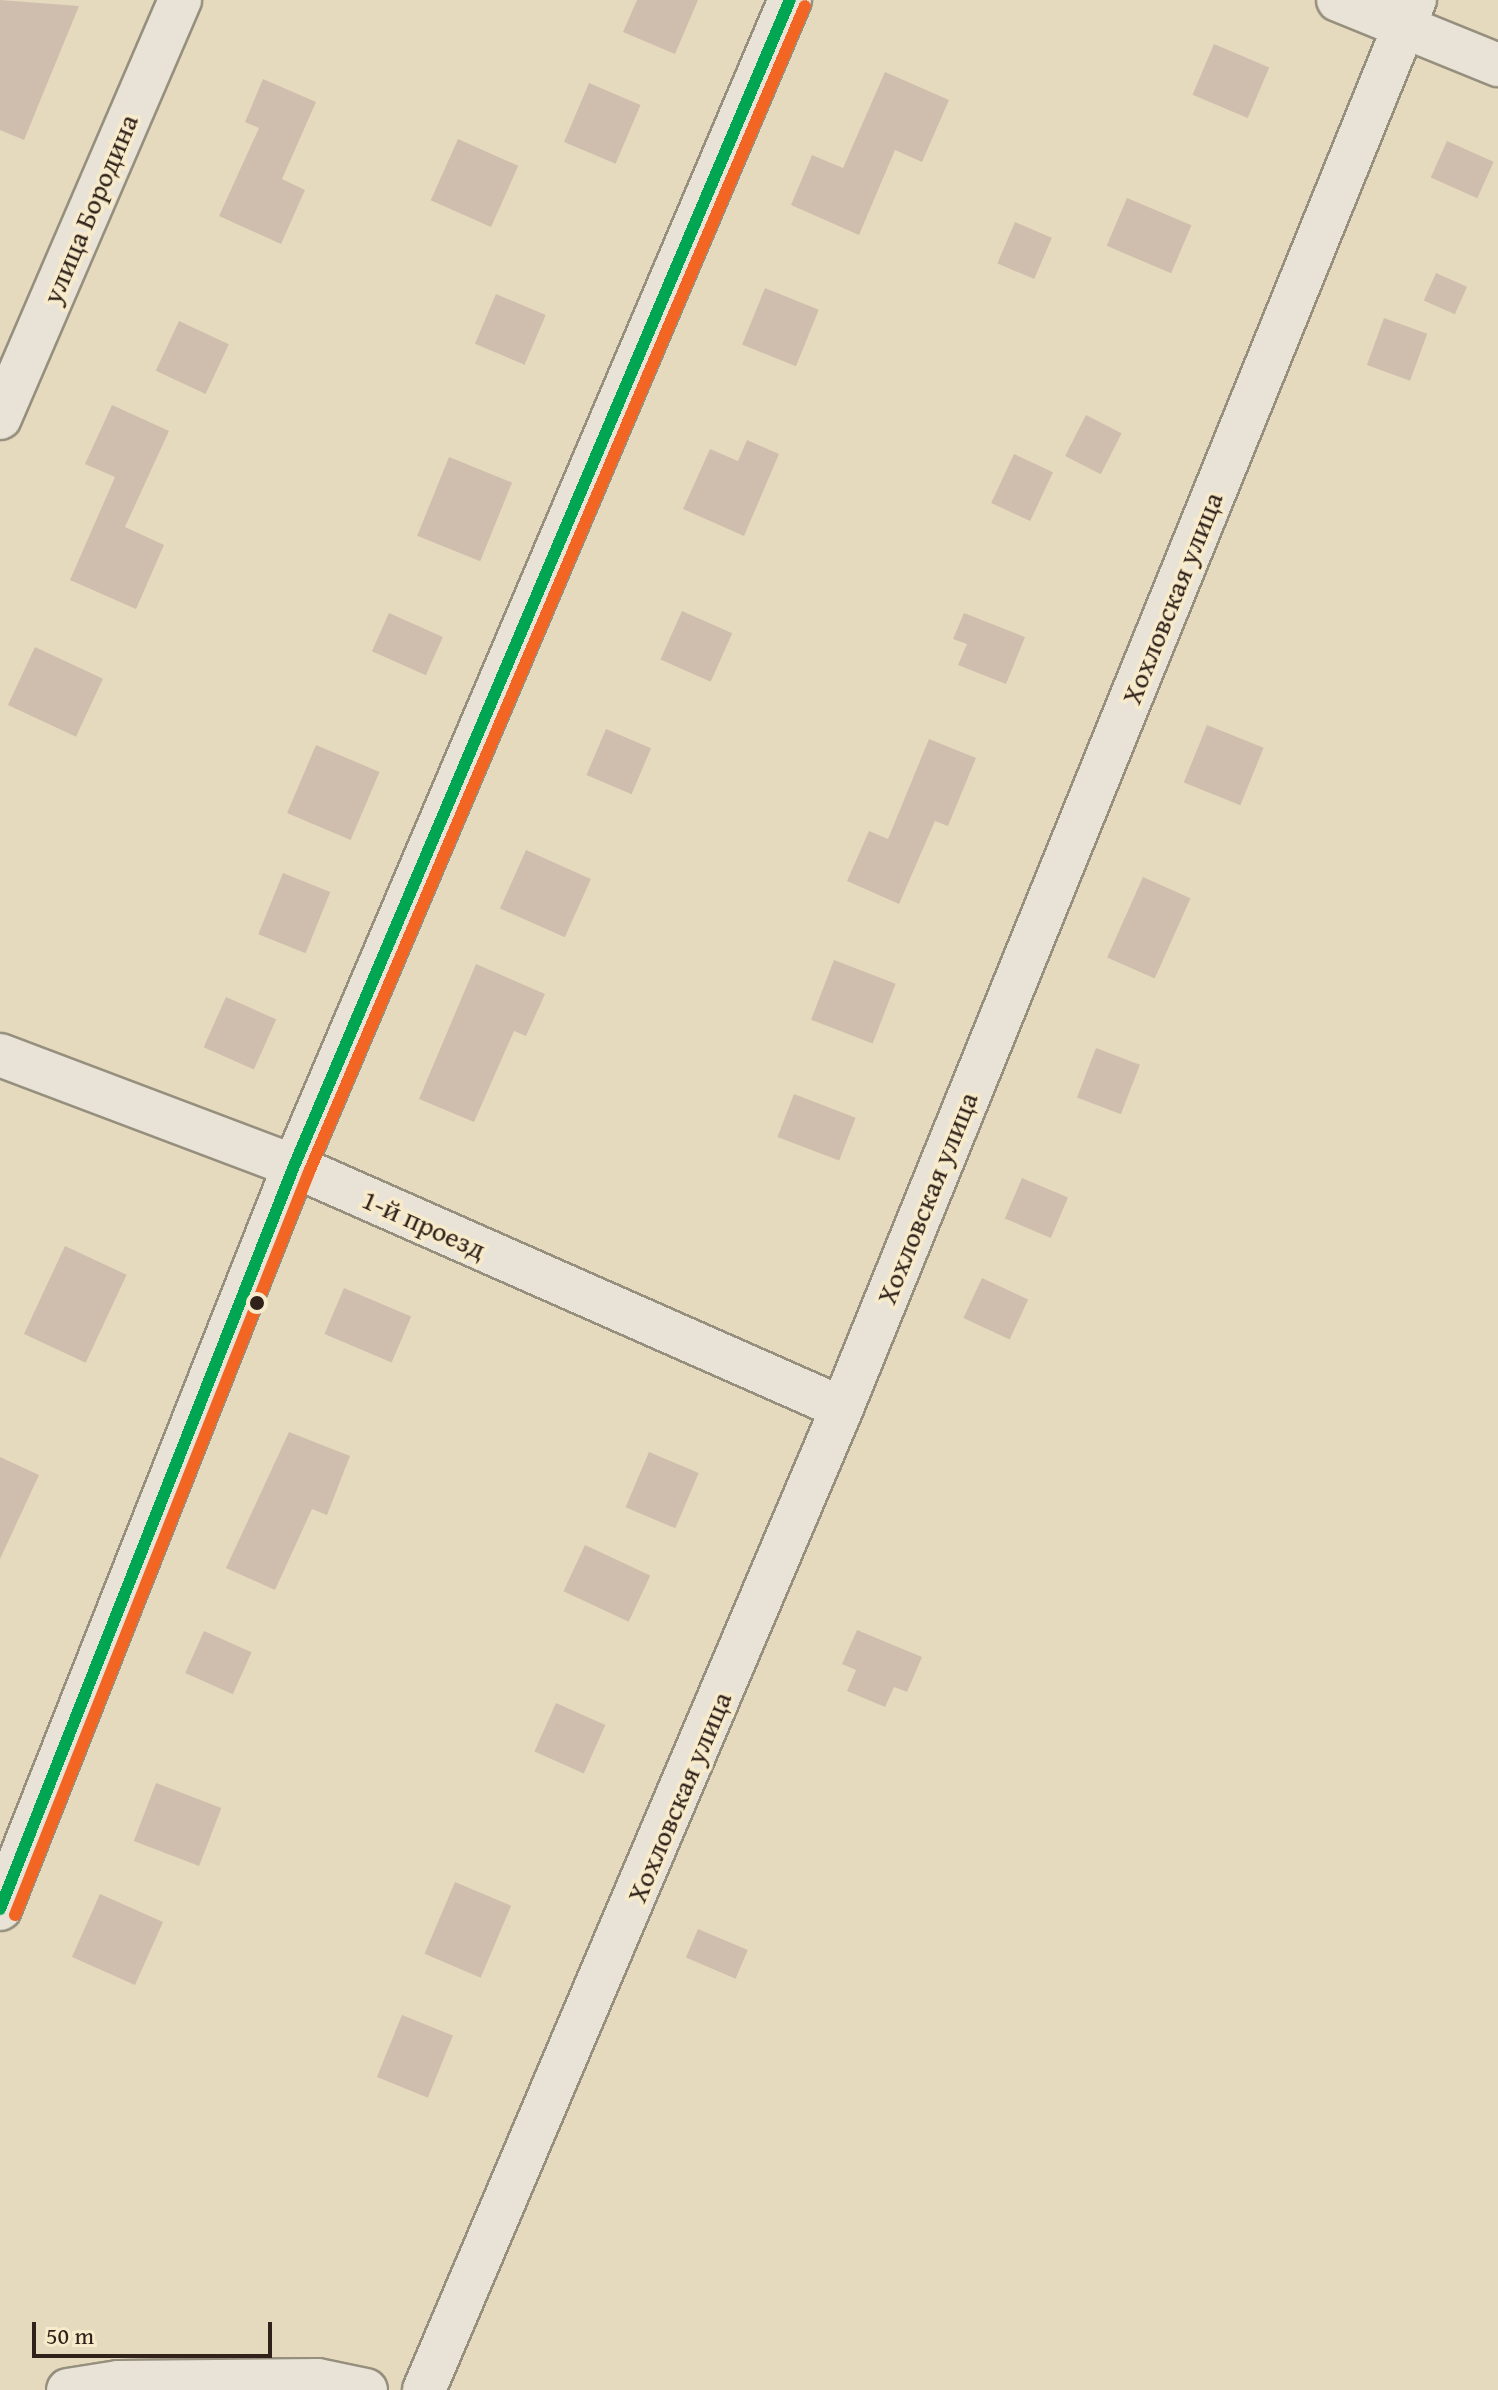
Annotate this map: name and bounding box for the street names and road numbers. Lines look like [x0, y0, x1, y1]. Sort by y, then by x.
street label: улица Бородина [35, 109, 145, 309]
street label: Хохловская улица [1114, 487, 1230, 709]
street label: Хохловская улица [869, 1087, 985, 1309]
street label: 1-й проезд [357, 1182, 491, 1266]
street label: Хохловская улица [619, 1687, 739, 1907]

